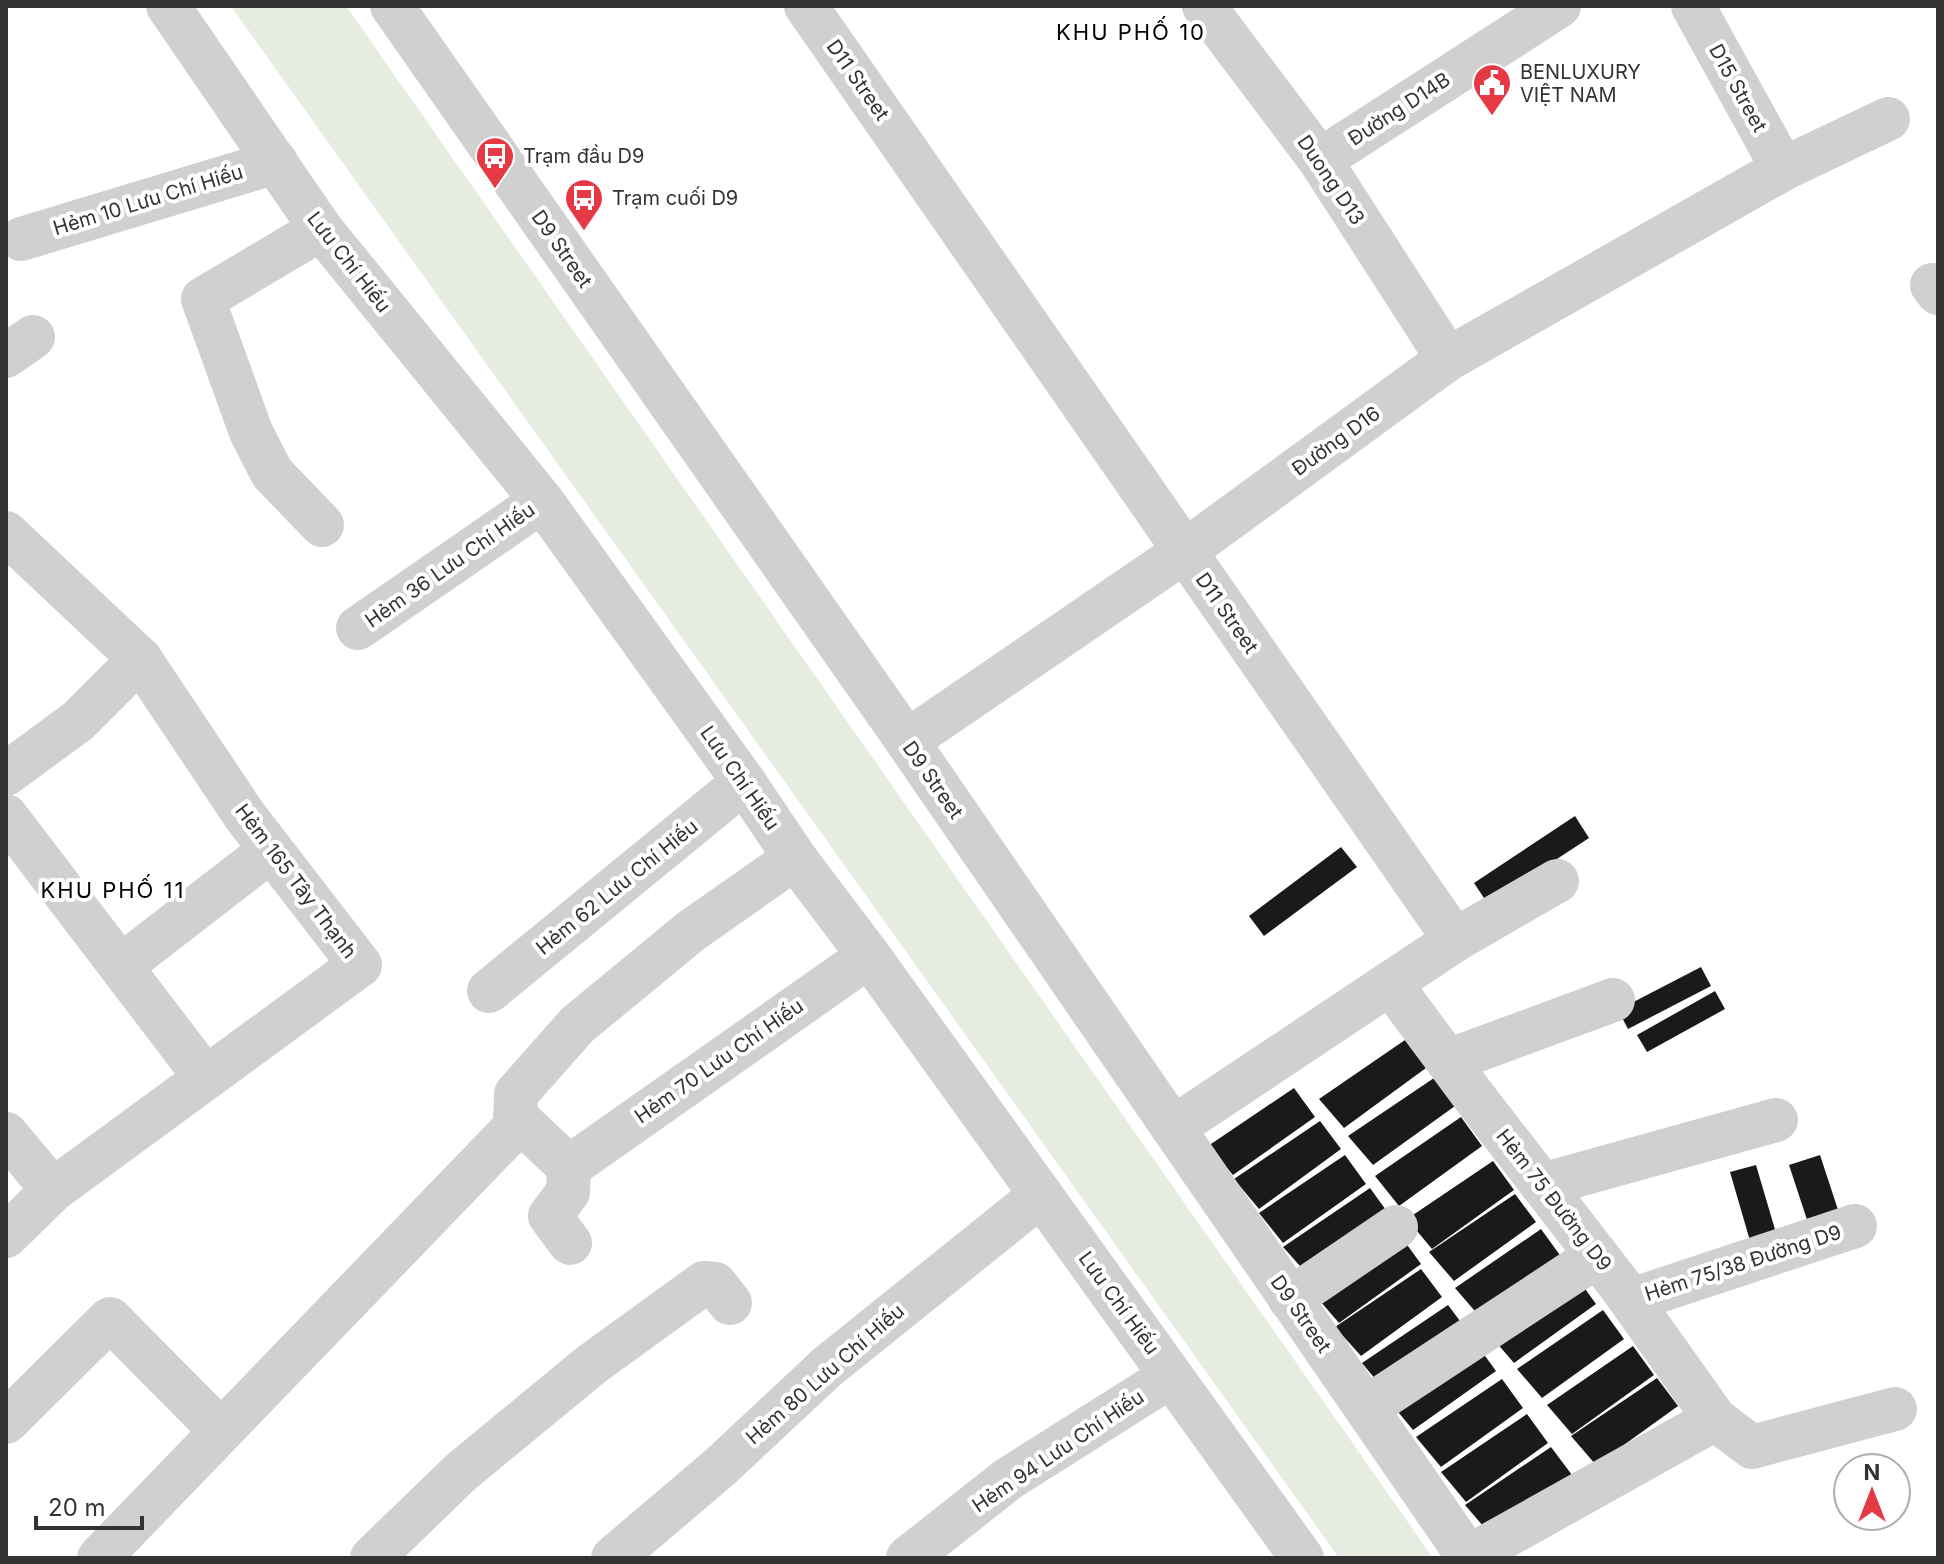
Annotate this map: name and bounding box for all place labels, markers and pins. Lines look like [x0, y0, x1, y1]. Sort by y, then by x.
place label: BENLUXURY VIỆT NAM [1520, 60, 1641, 107]
public building icon: BENLUXURY VIỆT NAM [1471, 62, 1513, 117]
bus stop icon: Trạm đầu D9 [474, 135, 516, 190]
place label: Trạm đầu D9 [523, 144, 644, 168]
bus stop icon: Trạm cuối D9 [563, 177, 605, 232]
place label: Trạm cuối D9 [612, 186, 738, 210]

